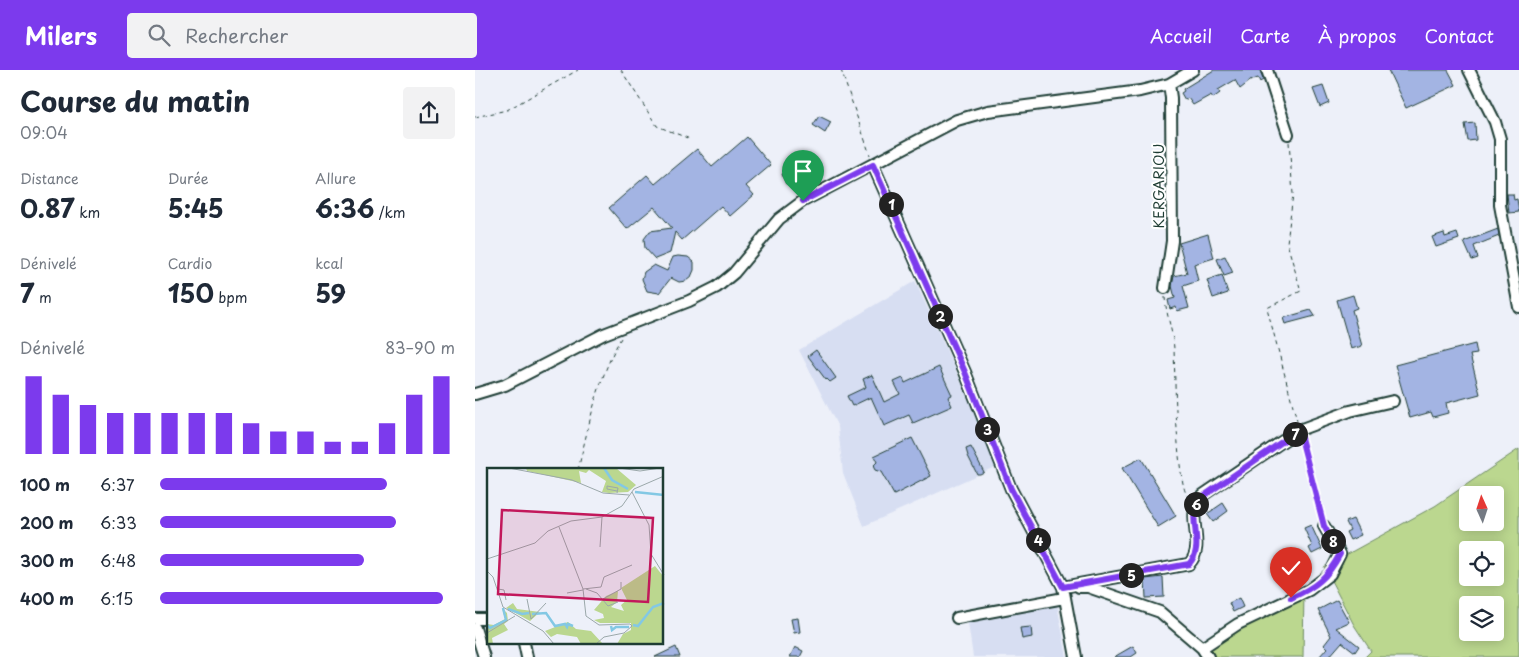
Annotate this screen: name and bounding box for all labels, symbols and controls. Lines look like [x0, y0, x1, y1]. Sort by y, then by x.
search box [127, 13, 477, 58]
text: Milers [25, 17, 97, 53]
icon: search [145, 21, 173, 49]
text: Rechercher [185, 21, 288, 49]
text: Accueil [1150, 22, 1212, 49]
text: Carte [1240, 22, 1290, 49]
text: À propos [1318, 22, 1396, 49]
text: Contact [1424, 22, 1494, 49]
text: Course du matin [20, 79, 250, 122]
button: share [403, 87, 455, 139]
text: 09:04 [20, 120, 68, 144]
street label: KERGARIOU [1148, 144, 1169, 228]
pin [782, 150, 824, 201]
icon: arrive [789, 157, 817, 185]
text: Distance [20, 168, 79, 189]
text: Durée [168, 168, 209, 189]
text: Allure [315, 168, 356, 189]
text: 0.87 [20, 189, 75, 227]
text: 5:45 [168, 189, 224, 227]
text: 6:36 [315, 189, 374, 227]
pin: 1 [879, 192, 903, 216]
text: 1 [888, 194, 895, 215]
text: km [75, 202, 100, 223]
text: /km [374, 202, 406, 223]
text: Dénivelé [20, 253, 77, 274]
text: Cardio [168, 253, 212, 274]
text: kcal [315, 253, 343, 274]
text: 7 [20, 274, 34, 312]
text: 150 [168, 274, 214, 312]
text: 59 [315, 274, 346, 312]
text: m [34, 287, 52, 308]
text: bpm [214, 287, 248, 308]
pin: 2 [927, 304, 953, 328]
text: 2 [936, 306, 945, 327]
text: Dénivelé [20, 335, 85, 359]
text: 83–90 m [385, 335, 455, 359]
pin: 3 [975, 416, 999, 442]
text: 3 [983, 419, 992, 440]
pin: 7 [1283, 422, 1307, 446]
text: 7 [1291, 424, 1300, 445]
inset map [487, 468, 664, 644]
text: 100 m [20, 472, 70, 496]
text: 6:37 [100, 472, 135, 496]
north arrow [1459, 486, 1504, 531]
map controls [1459, 486, 1504, 641]
pin: 6 [1183, 492, 1209, 516]
text: 6 [1192, 494, 1201, 515]
text: 200 m [20, 510, 74, 534]
text: 6:33 [100, 510, 137, 534]
pin: 4 [1025, 528, 1051, 552]
pin: 8 [1321, 528, 1345, 554]
text: 4 [1034, 530, 1043, 551]
text: 8 [1329, 531, 1338, 552]
button: locate [1459, 541, 1504, 586]
pin [1270, 547, 1312, 598]
text: 300 m [20, 548, 74, 572]
text: 6:48 [100, 548, 136, 572]
icon: check [1277, 554, 1305, 582]
pin: 5 [1119, 562, 1143, 588]
text: 5 [1127, 565, 1136, 586]
text: 400 m [20, 586, 74, 610]
text: 6:15 [100, 586, 133, 610]
button: layers [1459, 596, 1504, 641]

